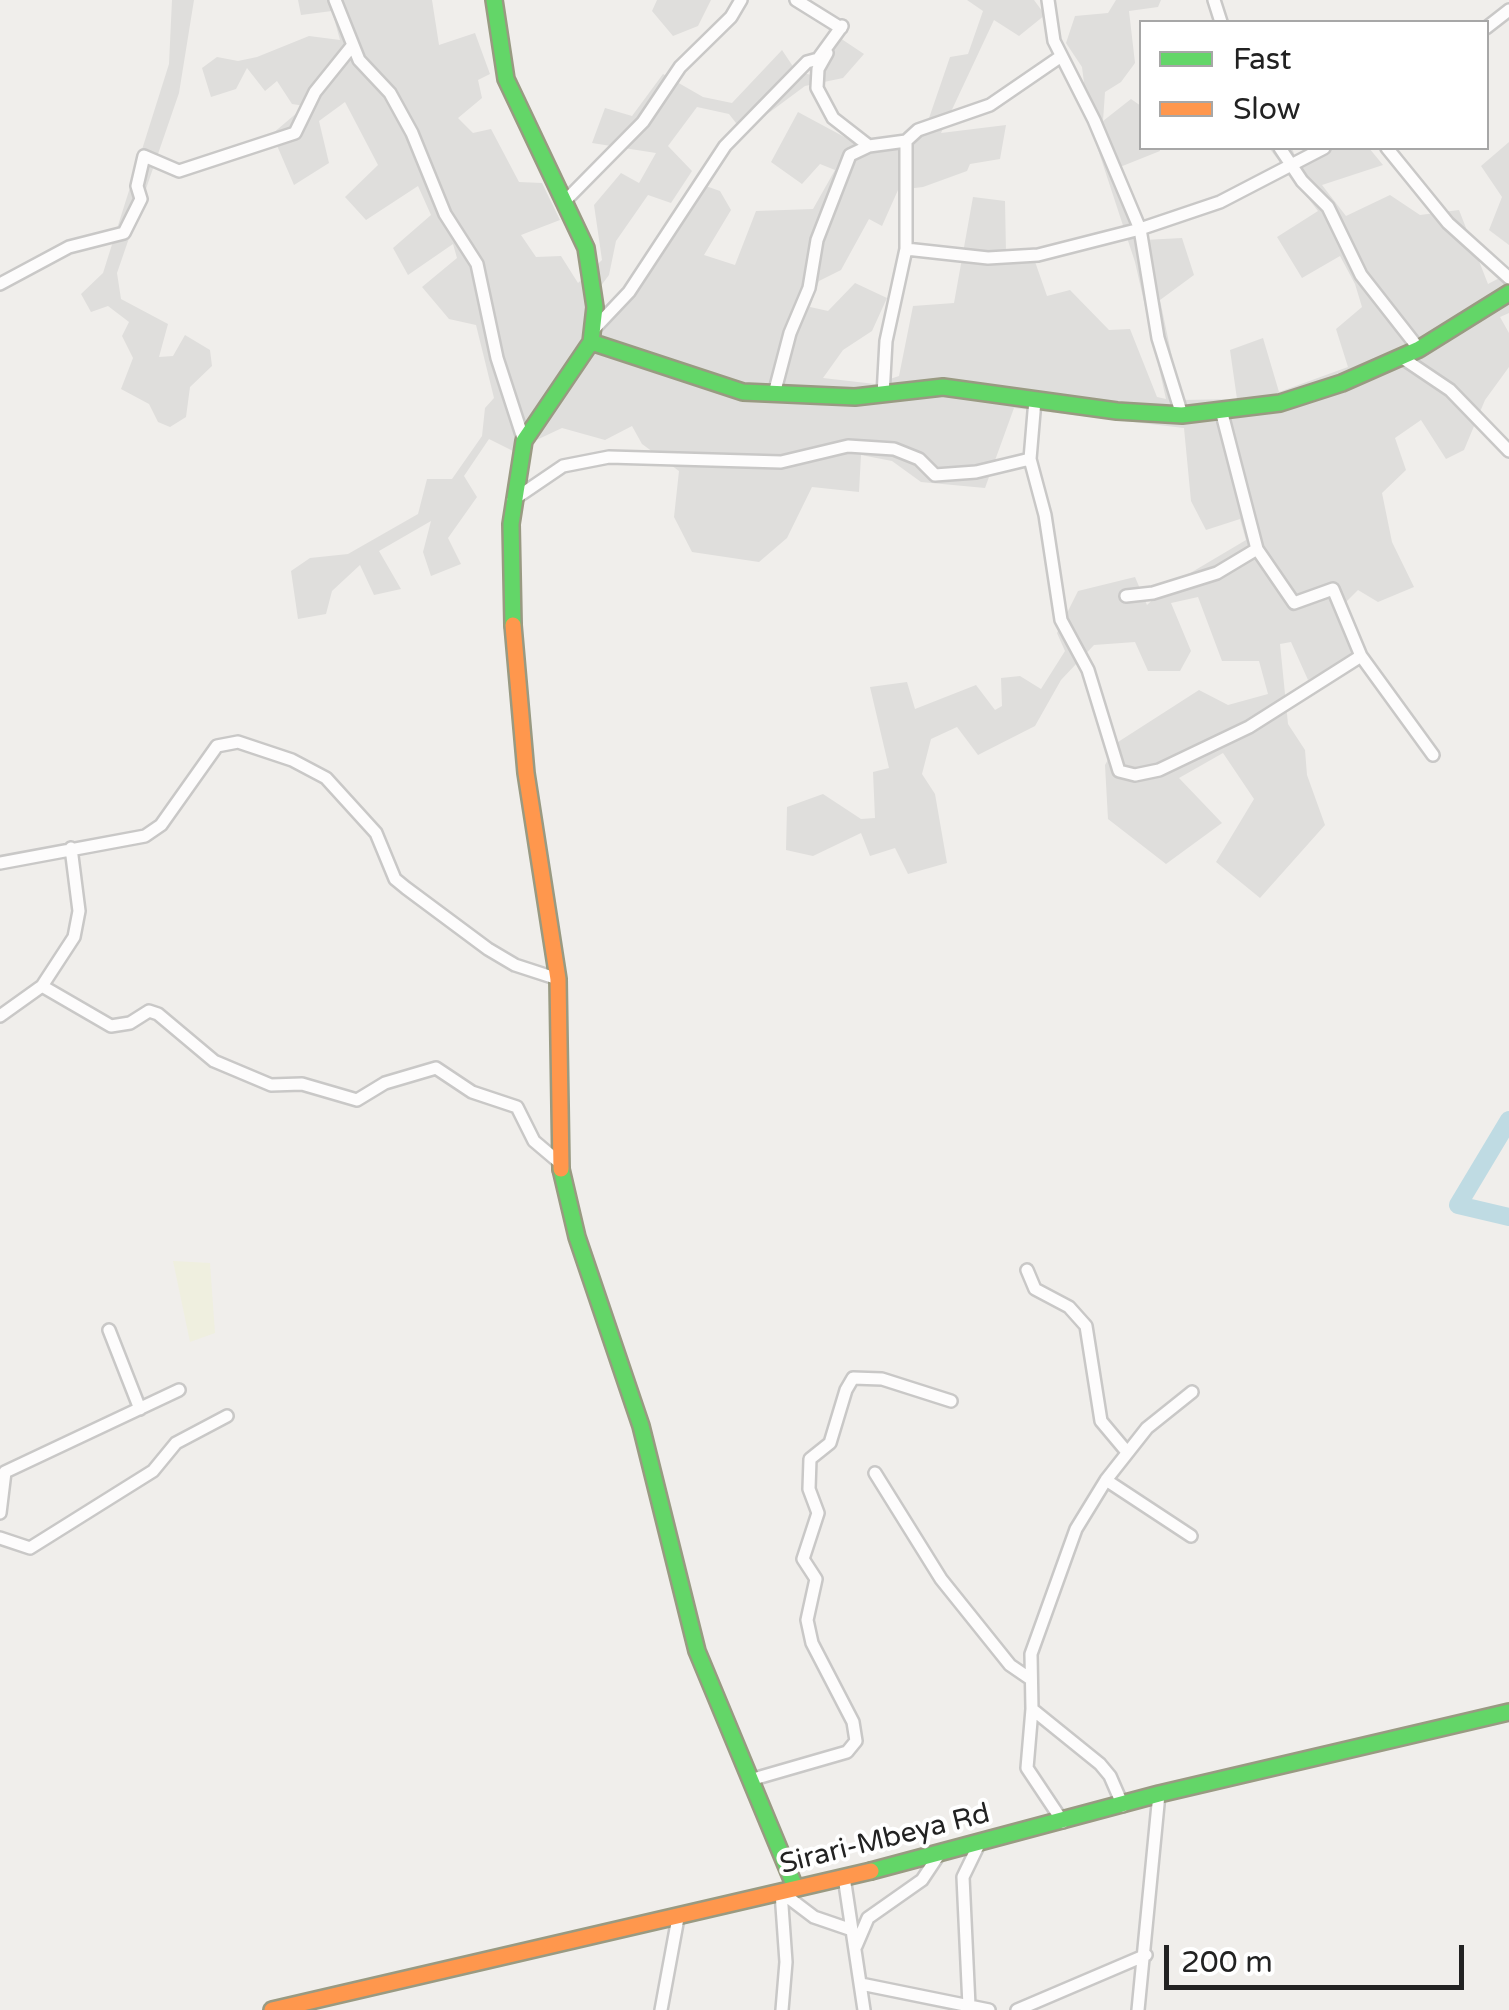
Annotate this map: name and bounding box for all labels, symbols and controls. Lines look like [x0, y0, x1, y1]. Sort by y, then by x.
legend [1139, 20, 1489, 150]
text: Fast [1233, 41, 1292, 78]
text: Slow [1233, 91, 1301, 128]
street label: Sirari-Mbeya Rd [777, 1798, 993, 1882]
scale bar [1169, 1925, 1469, 1987]
text: 200 m [1181, 1944, 1273, 1981]

